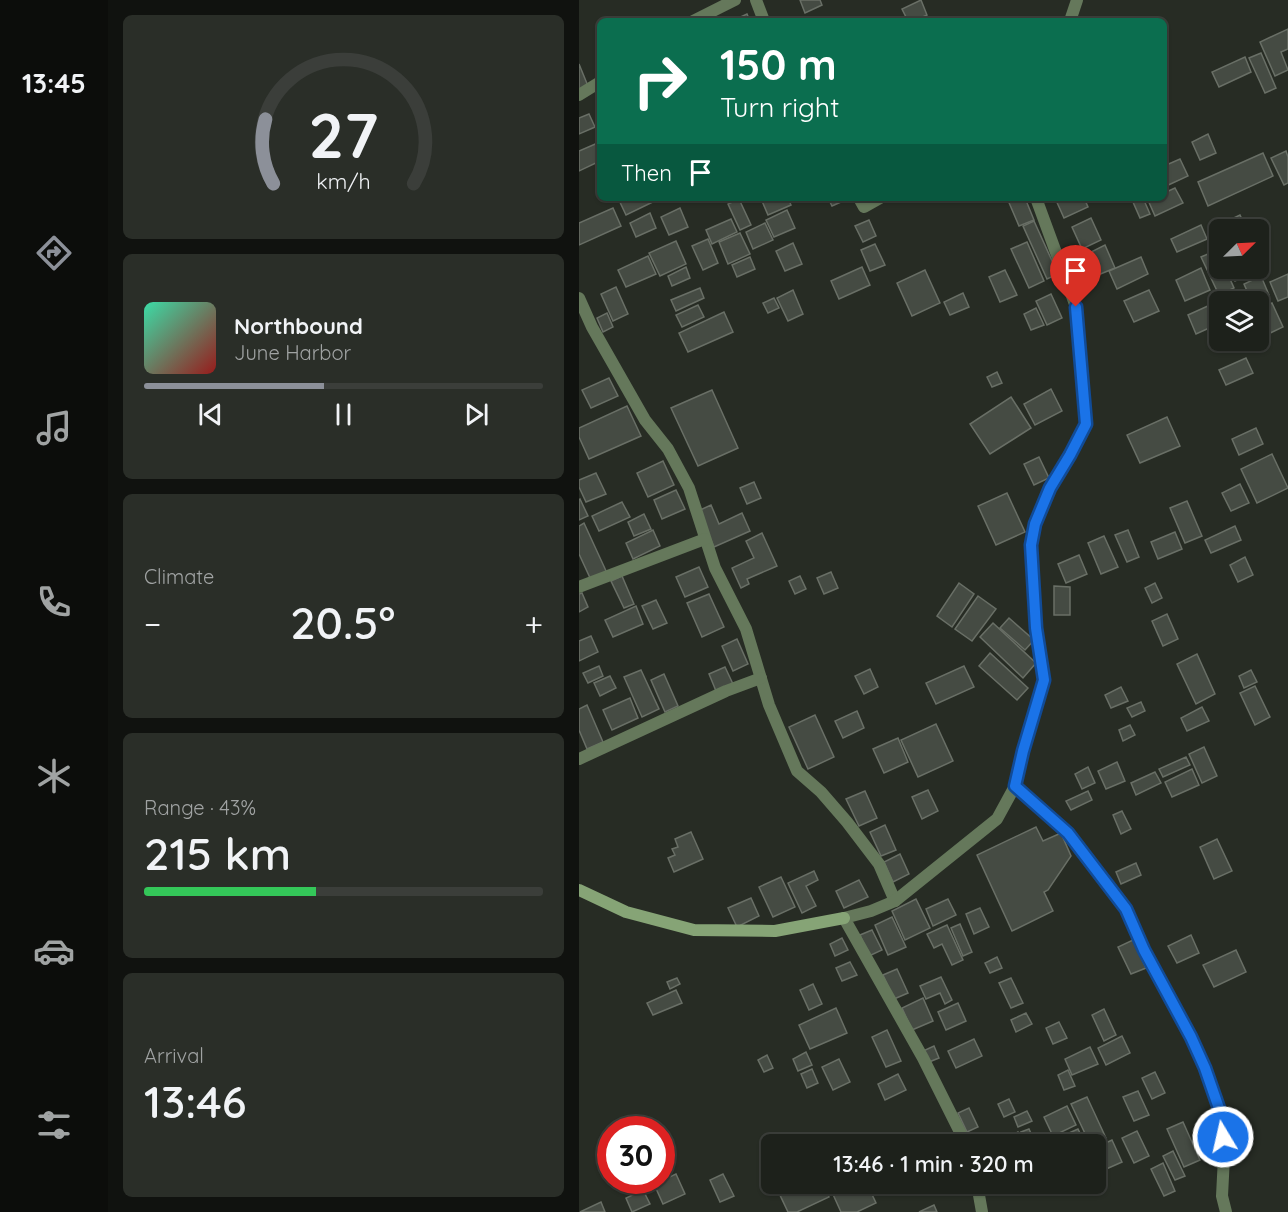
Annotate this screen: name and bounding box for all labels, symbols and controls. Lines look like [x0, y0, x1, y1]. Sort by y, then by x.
text: 150 m [720, 38, 837, 91]
icon: right [621, 42, 699, 120]
text: 13:45 [22, 66, 86, 100]
text: Turn right [720, 90, 839, 124]
text: 27 [309, 96, 378, 174]
icon: arrive [684, 156, 717, 189]
text: Then [621, 159, 672, 187]
text: km/h [316, 169, 371, 195]
north arrow [1209, 219, 1269, 279]
map controls [1209, 219, 1269, 351]
icon: directions [33, 232, 75, 274]
pin [1050, 245, 1101, 307]
icon: arrive [1059, 254, 1092, 287]
button: layers [1209, 291, 1269, 351]
text: Northbound [234, 312, 363, 340]
text: June Harbor [234, 340, 351, 365]
icon: previous [194, 398, 227, 431]
icon: pause [327, 398, 360, 431]
icon: next [460, 398, 493, 431]
icon: music [33, 407, 75, 449]
text: Climate [144, 564, 214, 589]
icon: phone [33, 581, 75, 623]
text: 20.5° [290, 594, 395, 650]
text: − [144, 603, 161, 644]
text: + [524, 603, 543, 644]
icon: climate [33, 755, 75, 797]
text: Range · 43% [144, 795, 256, 820]
text: 215 km [144, 825, 291, 881]
icon: car [33, 930, 75, 972]
text: Arrival [144, 1043, 204, 1068]
text: 13:46 [144, 1073, 246, 1129]
icon: filters [33, 1104, 75, 1146]
position arrow [1191, 1105, 1255, 1169]
speed limit sign: 30 [597, 1116, 675, 1194]
text: 13:46 · 1 min · 320 m [833, 1150, 1034, 1178]

